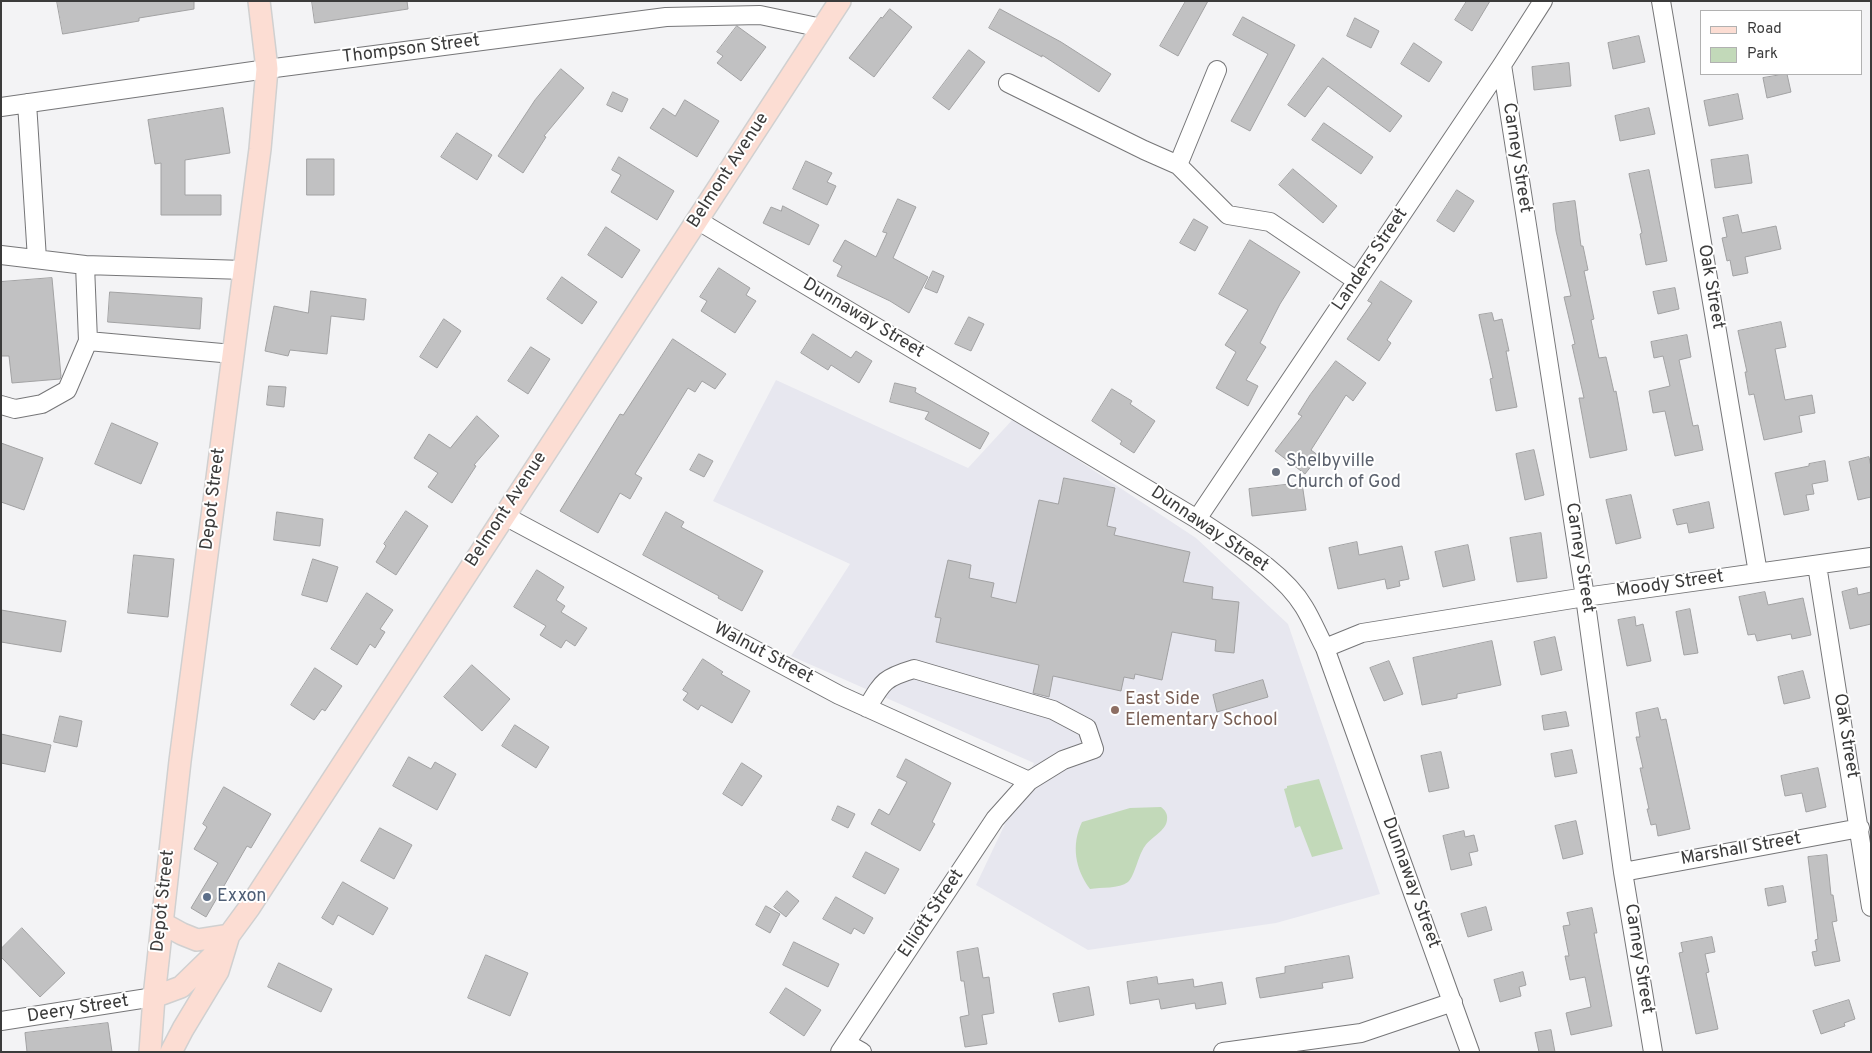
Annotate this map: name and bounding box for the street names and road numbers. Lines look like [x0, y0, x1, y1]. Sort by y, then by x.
street label: Thompson Street [341, 31, 481, 69]
street label: Carney Street [1497, 101, 1535, 215]
street label: Belmont Avenue [684, 109, 774, 233]
street label: Landers Street [1329, 205, 1413, 315]
street label: Oak Street [1692, 243, 1728, 331]
street label: Dunnaway Street [798, 274, 928, 364]
street label: Depot Street [197, 447, 231, 551]
street label: Belmont Avenue [462, 448, 552, 572]
street label: Dunnaway Street [1146, 483, 1272, 577]
street label: Carney Street [1560, 501, 1598, 615]
street label: Moody Street [1615, 567, 1725, 603]
street label: Walnut Street [709, 619, 817, 689]
street label: Oak Street [1828, 692, 1862, 780]
street label: Dunnaway Street [1376, 815, 1444, 951]
street label: Marshall Street [1679, 829, 1803, 871]
street label: Depot Street [148, 849, 180, 953]
street label: Elliott Street [895, 866, 969, 962]
street label: Carney Street [1619, 902, 1657, 1016]
street label: Deery Street [26, 991, 130, 1029]

